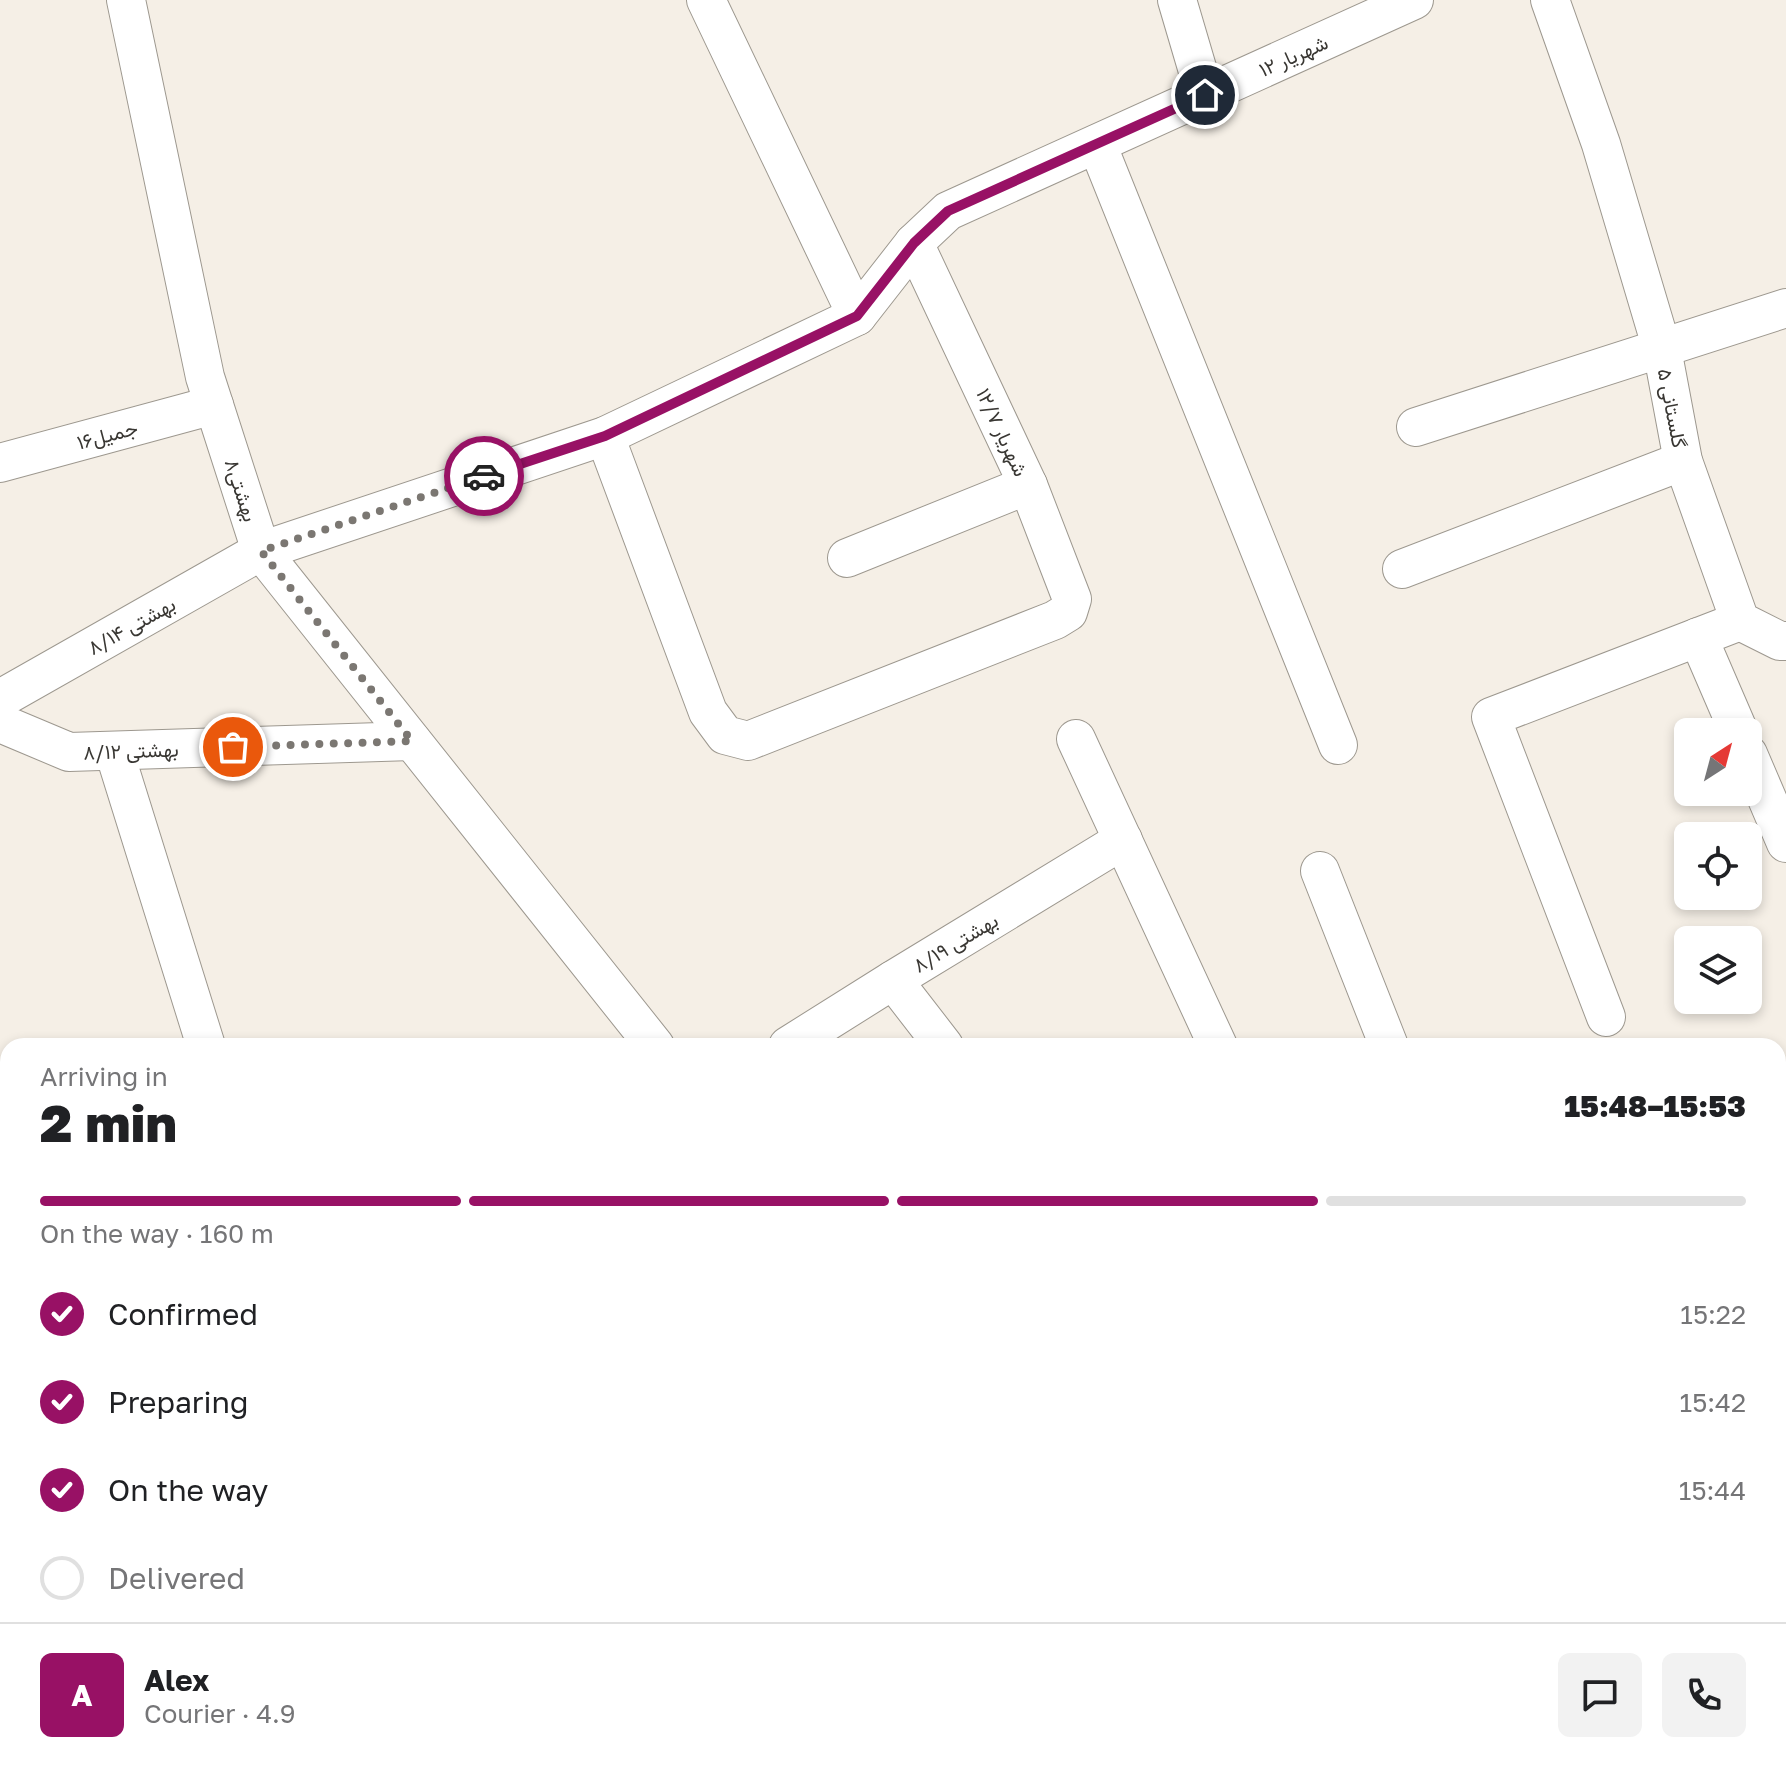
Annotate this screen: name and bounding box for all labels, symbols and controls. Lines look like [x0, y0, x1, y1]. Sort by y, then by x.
street label: شهریار ۱۲ [1255, 29, 1332, 83]
pin [1171, 61, 1239, 129]
icon: home [1183, 73, 1227, 117]
street label: گلستانی ۵ [1653, 366, 1692, 450]
street label: شهریار ۱۲/۷ [970, 384, 1034, 481]
street label: جمیل١۶ [74, 414, 140, 455]
courier [444, 436, 524, 516]
icon: car [462, 454, 506, 498]
street label: بهشتی۸ [219, 456, 263, 525]
street label: بهشتی ۸/۱۴ [83, 591, 180, 661]
pin [199, 713, 267, 781]
north arrow [1674, 718, 1762, 806]
map controls [1674, 718, 1762, 1014]
icon: bag [211, 725, 255, 769]
street label: بهشتی ۸/۱۲ [83, 736, 179, 766]
button: locate [1674, 822, 1762, 910]
street label: بهشتی ۸/۱۹ [908, 907, 1003, 978]
button: layers [1674, 926, 1762, 1014]
text: Arriving in [40, 1061, 168, 1092]
text: 15:48–15:53 [1564, 1088, 1746, 1124]
text: 2 min [40, 1091, 177, 1153]
text: On the way · 160 m [40, 1218, 274, 1249]
icon: check [40, 1292, 84, 1336]
text: Confirmed [108, 1296, 258, 1332]
text: 15:22 [1680, 1299, 1746, 1330]
icon: check [40, 1380, 84, 1424]
text: Preparing [108, 1384, 249, 1420]
text: 15:42 [1680, 1387, 1746, 1418]
icon: check [40, 1468, 84, 1512]
text: On the way [108, 1472, 268, 1508]
text: 15:44 [1679, 1475, 1746, 1506]
text: Delivered [108, 1560, 245, 1596]
button: chat [1558, 1653, 1642, 1737]
button: phone [1662, 1653, 1746, 1737]
text: Alex [144, 1662, 209, 1698]
text: A [71, 1677, 93, 1713]
text: Courier · 4.9 [144, 1698, 296, 1729]

